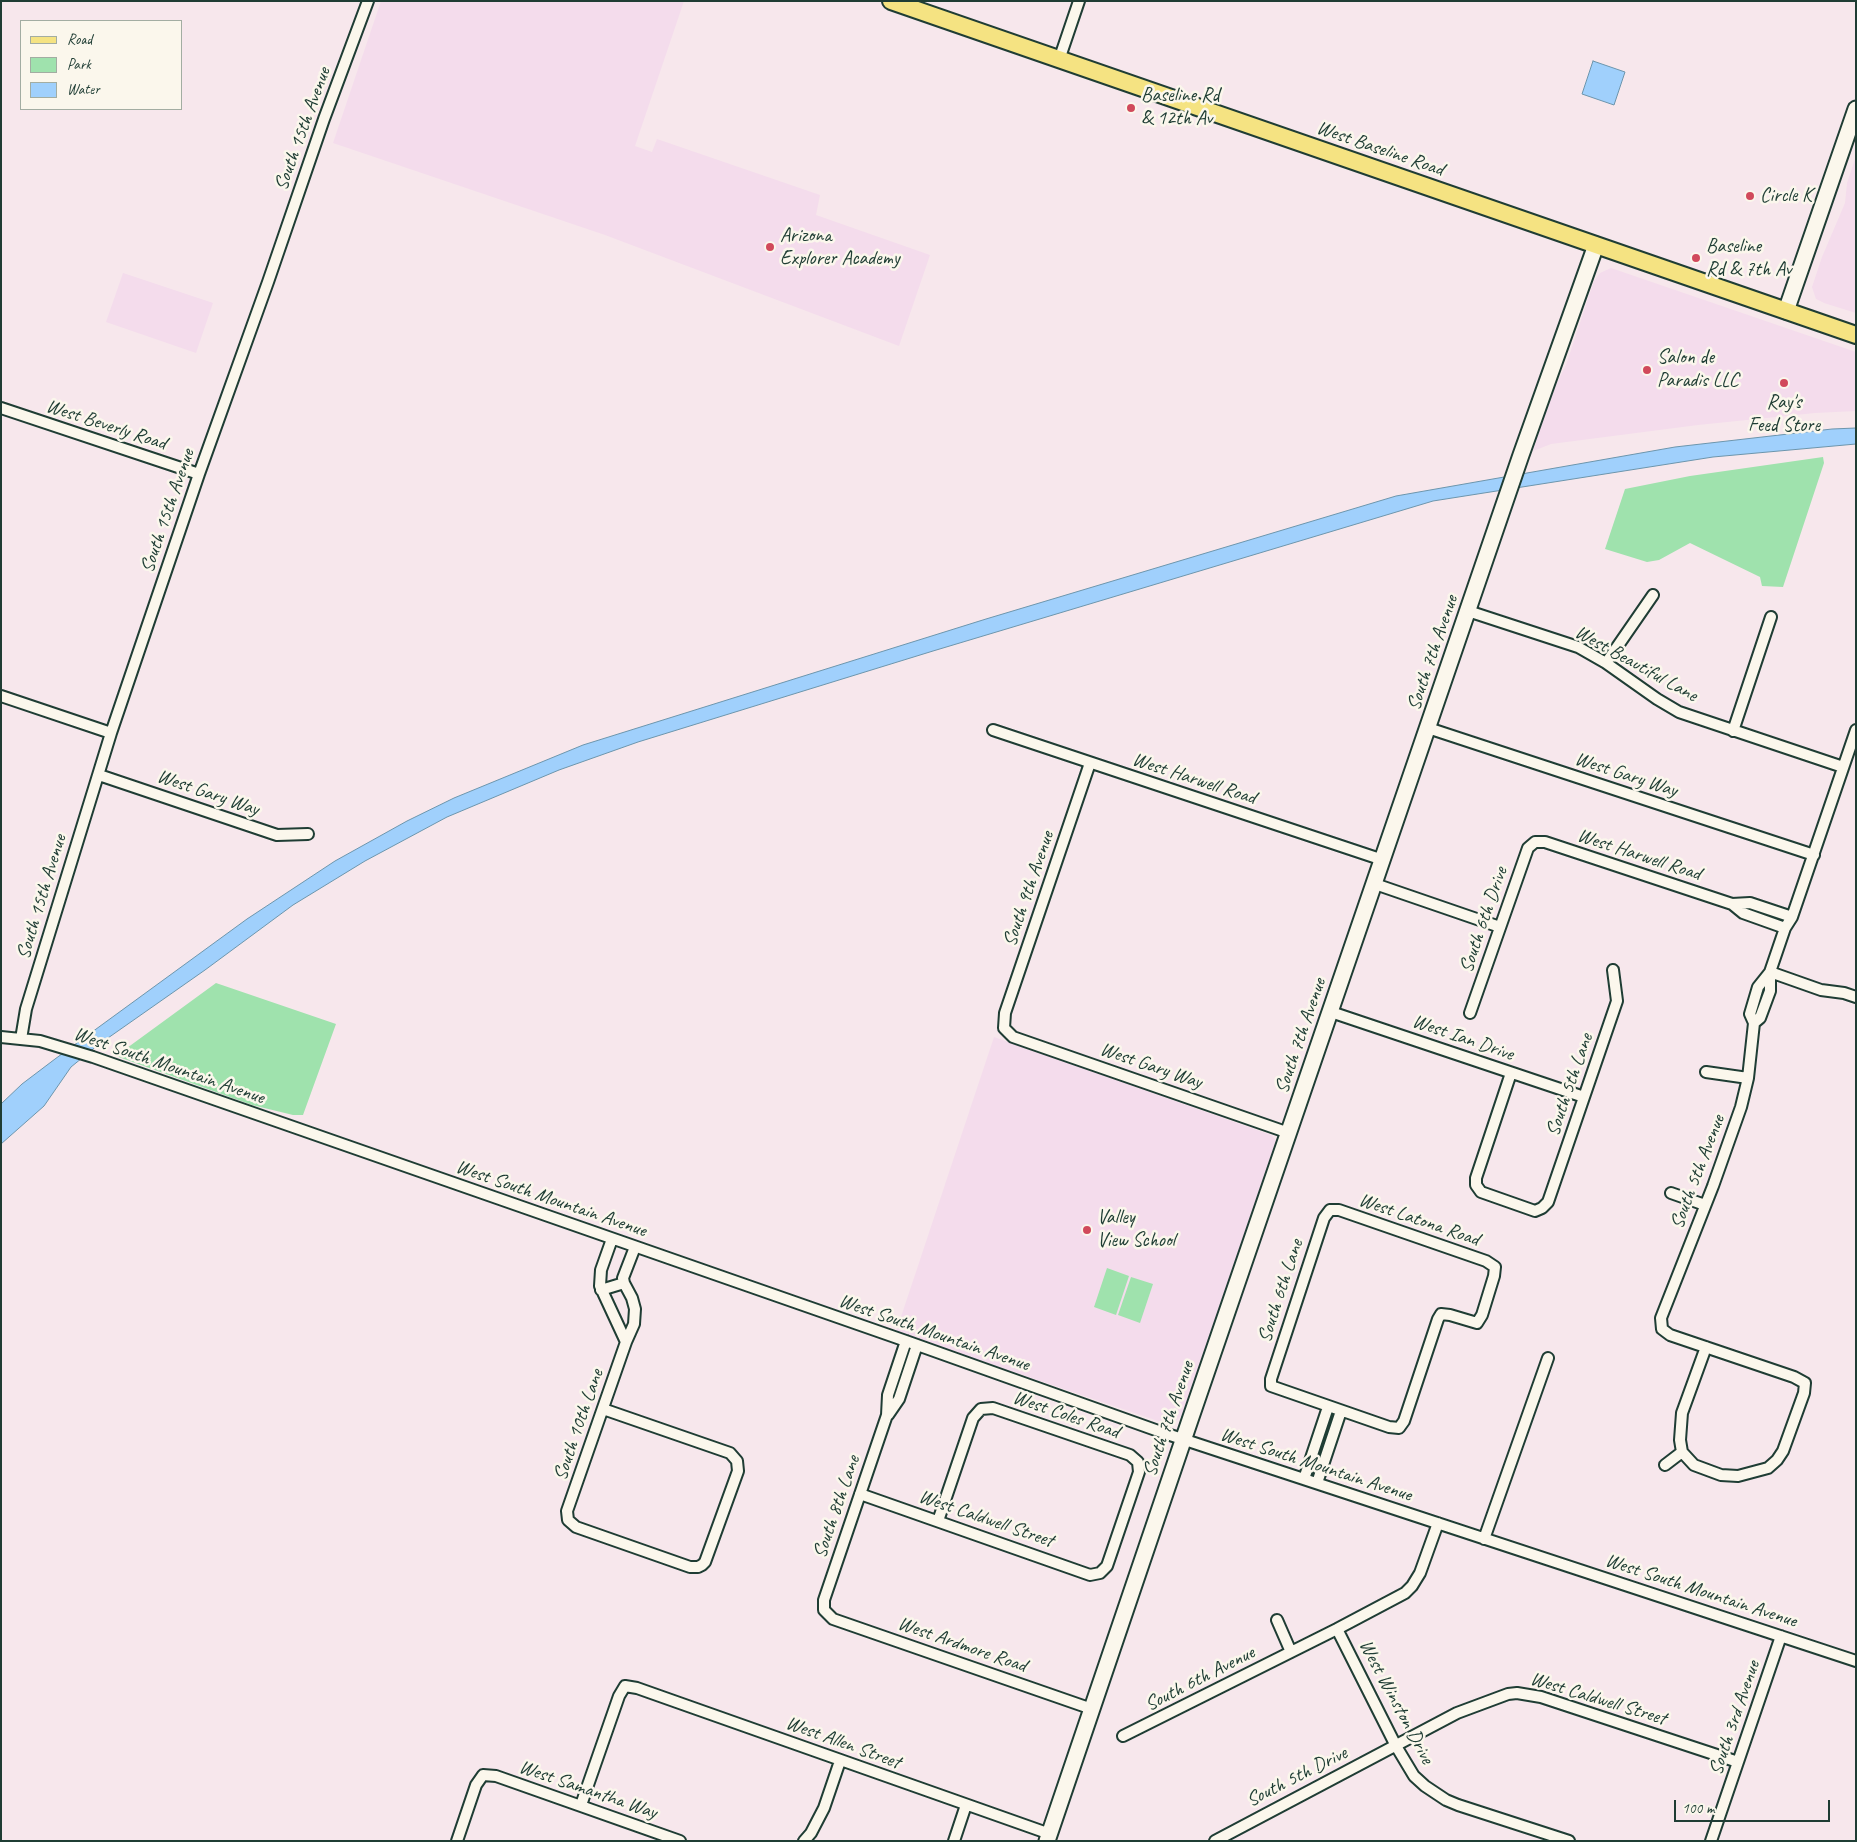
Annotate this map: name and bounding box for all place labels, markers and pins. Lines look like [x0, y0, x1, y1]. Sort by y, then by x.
place label: Baseline Rd & 12th Av [1141, 84, 1219, 131]
marker: Baseline Rd & 12th Av [1125, 102, 1137, 114]
place label: Circle K [1760, 184, 1812, 208]
marker: Circle K [1744, 190, 1756, 202]
place label: Arizona Explorer Academy [780, 224, 900, 271]
place label: Baseline Rd & 7th Av [1706, 235, 1791, 282]
marker: Arizona Explorer Academy [764, 241, 776, 253]
marker: Baseline Rd & 7th Av [1690, 252, 1702, 264]
place label: Salon de Paradis LLC [1657, 346, 1739, 393]
marker: Salon de Paradis LLC [1641, 364, 1653, 376]
marker: Ray's Feed Store [1778, 377, 1790, 389]
place label: Ray's Feed Store [1748, 391, 1820, 438]
place label: Valley View School [1097, 1206, 1175, 1253]
marker: Valley View School [1081, 1224, 1093, 1236]

